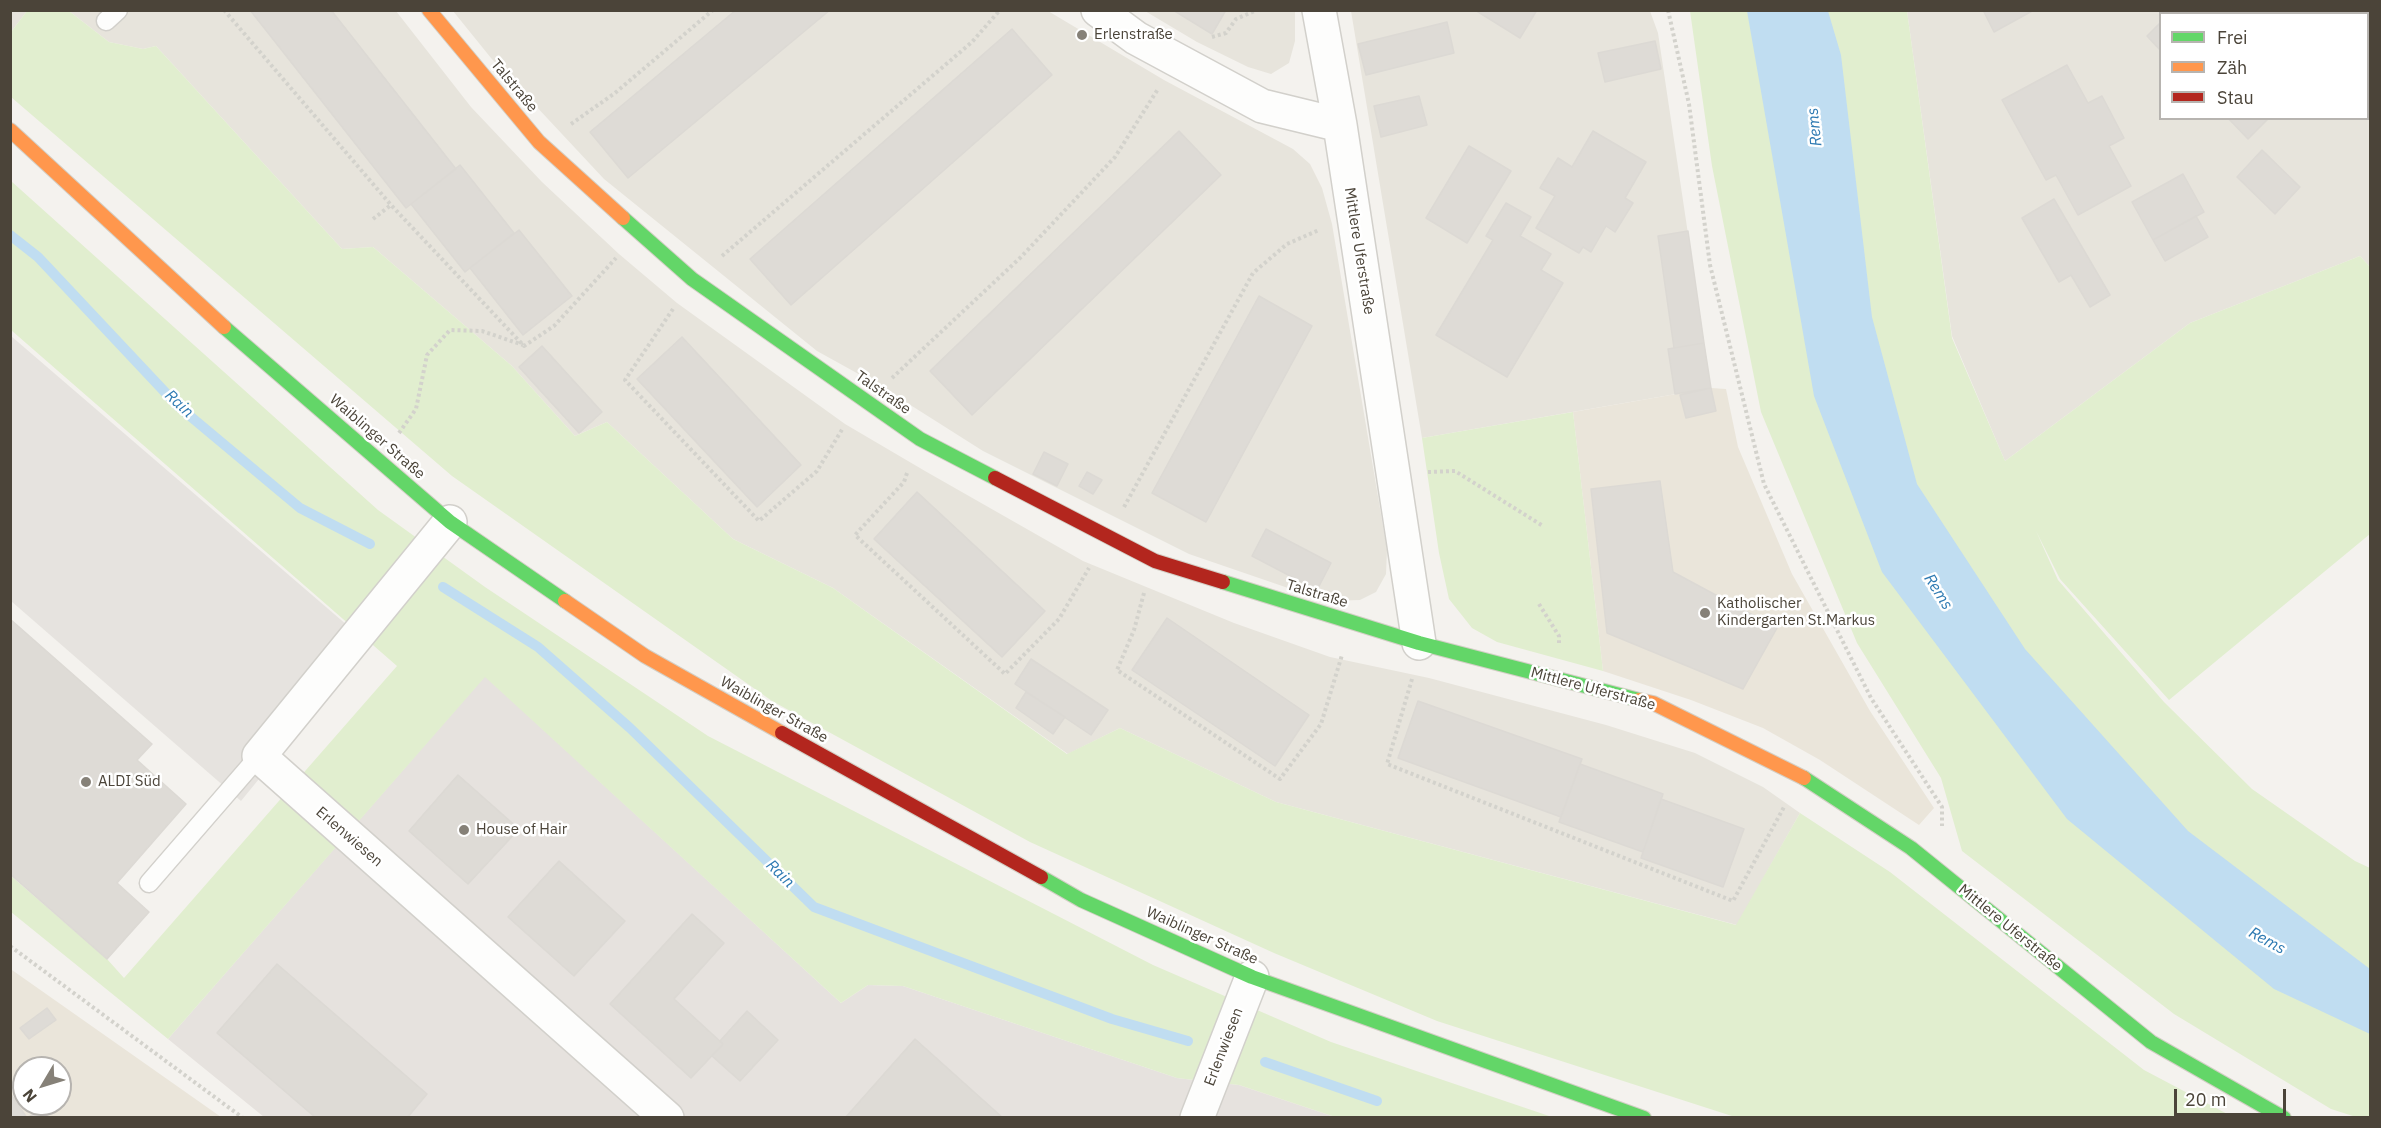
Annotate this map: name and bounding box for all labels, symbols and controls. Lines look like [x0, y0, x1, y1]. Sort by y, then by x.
legend [2159, 12, 2369, 120]
place label: Erlenstraße [1094, 26, 1173, 44]
text: Frei [2217, 26, 2248, 49]
marker: Erlenstraße [1075, 28, 1089, 42]
street label: Talstraße [487, 56, 541, 116]
text: Zäh [2217, 56, 2247, 79]
text: Stau [2217, 86, 2254, 109]
water label: Rems [1803, 107, 1827, 147]
street label: Mittlere Uferstraße [1340, 186, 1378, 316]
street label: Talstraße [852, 367, 914, 419]
water label: Rain [161, 386, 197, 422]
street label: Waiblinger Straße [326, 391, 428, 483]
water label: Rems [1920, 570, 1956, 614]
street label: Talstraße [1284, 576, 1350, 612]
place label: Katholischer Kindergarten St.Markus [1717, 595, 1875, 630]
marker: Katholischer Kindergarten St.Markus [1698, 606, 1712, 620]
street label: Mittlere Uferstraße [1529, 664, 1657, 714]
street label: Waiblinger Straße [717, 673, 831, 747]
place label: ALDI Süd [98, 773, 161, 791]
marker: ALDI Süd [79, 775, 93, 789]
street label: Erlenwiesen [312, 803, 386, 871]
place label: House of Hair [476, 821, 567, 839]
marker: House of Hair [457, 823, 471, 837]
water label: Rain [762, 856, 798, 892]
street label: Mittlere Uferstraße [1954, 881, 2066, 975]
street label: Waiblinger Straße [1143, 903, 1261, 969]
water label: Rems [2245, 923, 2289, 959]
street label: Erlenwiesen [1201, 1005, 1247, 1089]
north arrow [12, 1056, 72, 1116]
scale bar [2177, 1077, 2290, 1115]
text: N [18, 1085, 41, 1107]
text: 20 m [2185, 1088, 2227, 1111]

